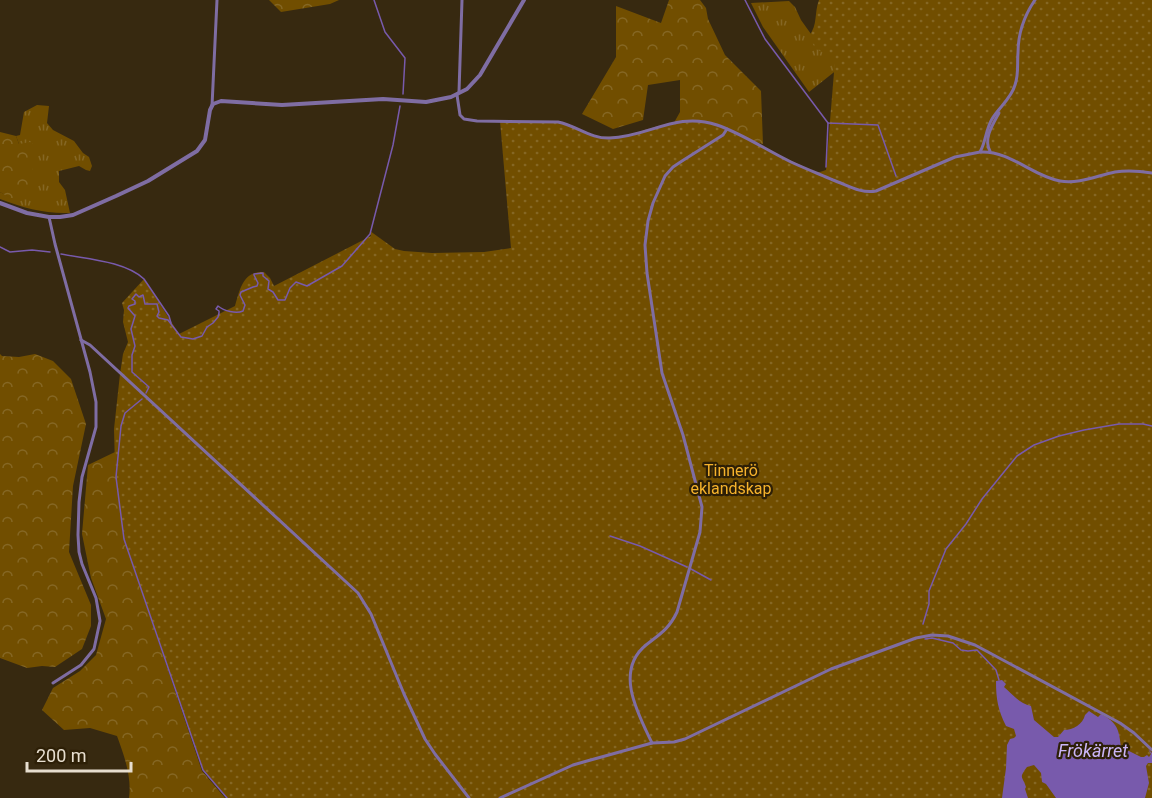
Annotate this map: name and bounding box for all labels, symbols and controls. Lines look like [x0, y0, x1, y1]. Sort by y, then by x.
park label: Tinnerö eklandskap [690, 461, 772, 498]
scale bar [27, 735, 130, 773]
water label: Frökärret [1058, 740, 1128, 761]
text: 200 m [36, 745, 87, 766]

